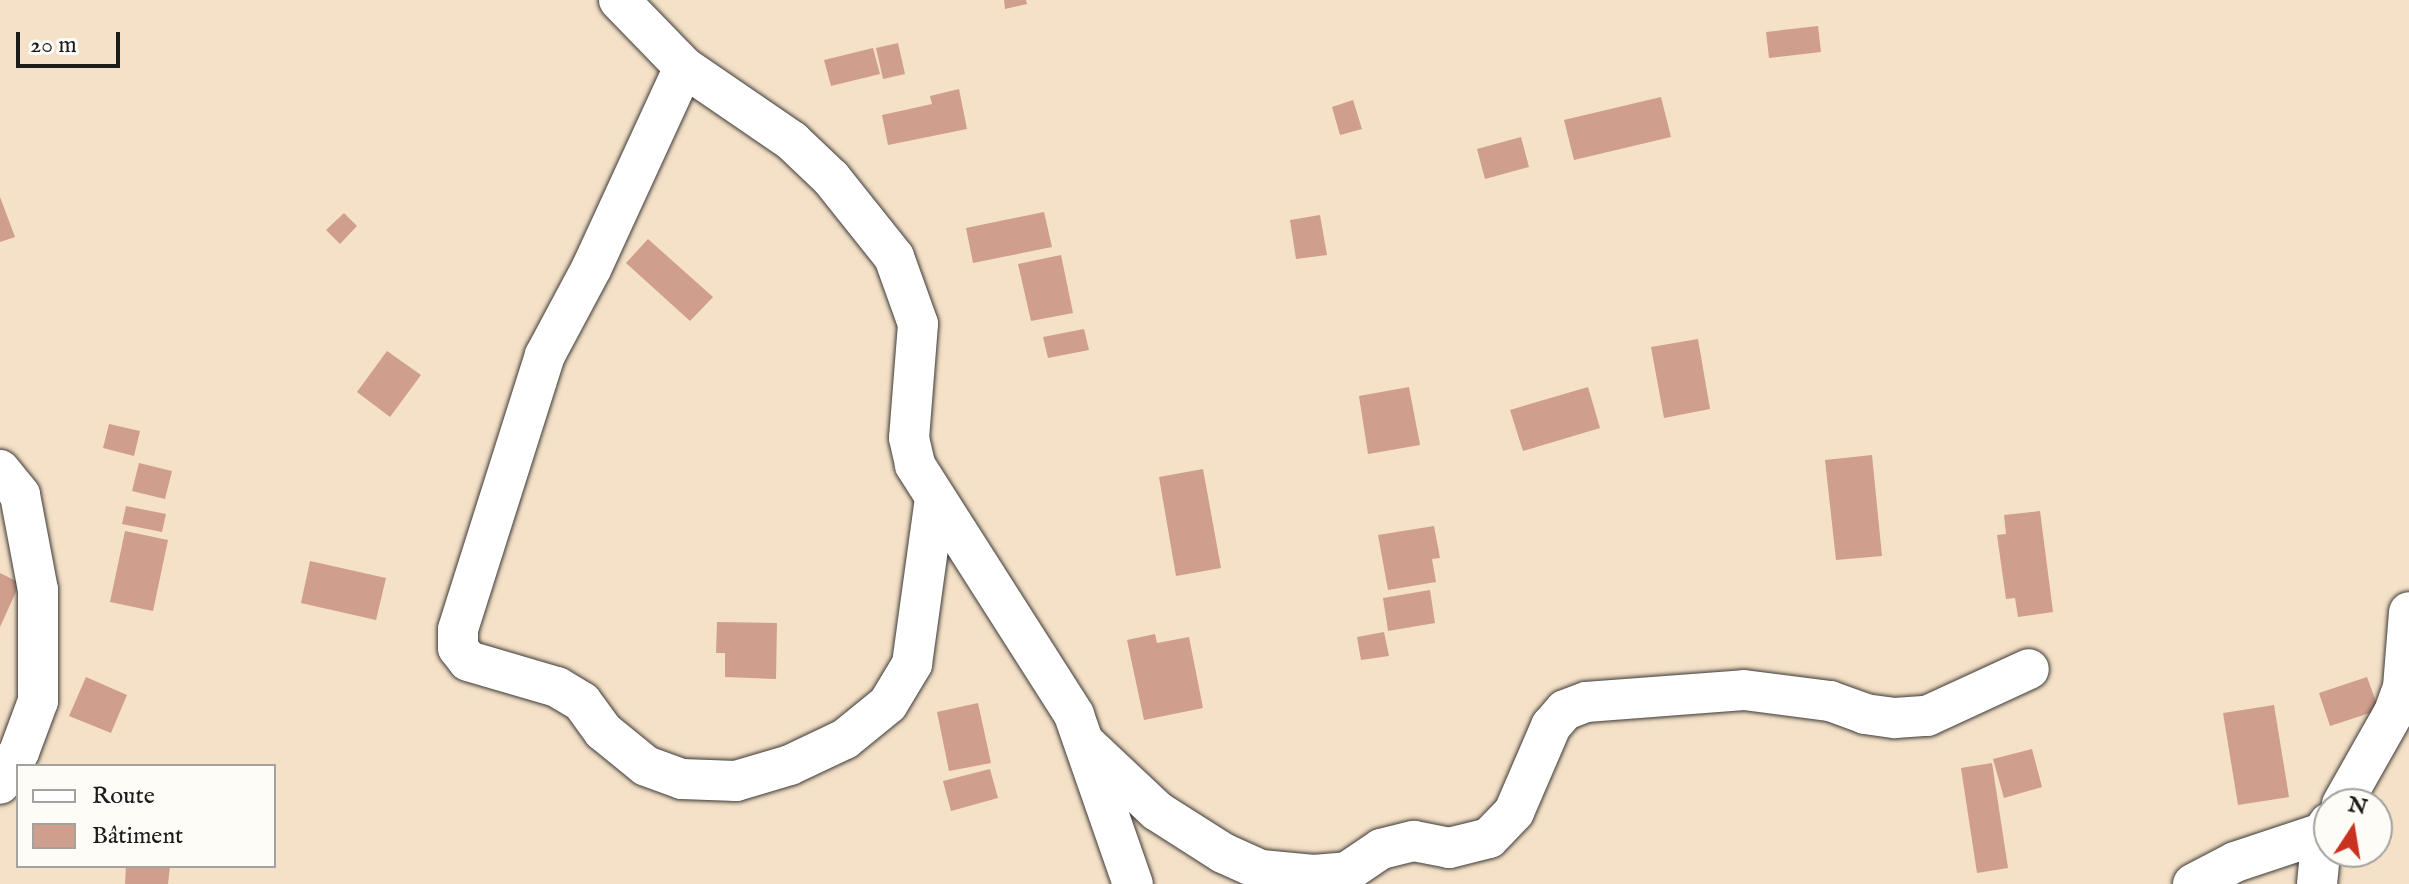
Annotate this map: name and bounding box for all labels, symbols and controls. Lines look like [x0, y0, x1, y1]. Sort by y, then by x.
scale bar [20, 16, 124, 66]
text: 20 m [30, 30, 77, 61]
legend [16, 764, 276, 868]
text: Route [92, 781, 155, 812]
north arrow [2313, 788, 2393, 868]
text: N [2345, 791, 2370, 822]
text: Bâtiment [92, 821, 183, 852]

